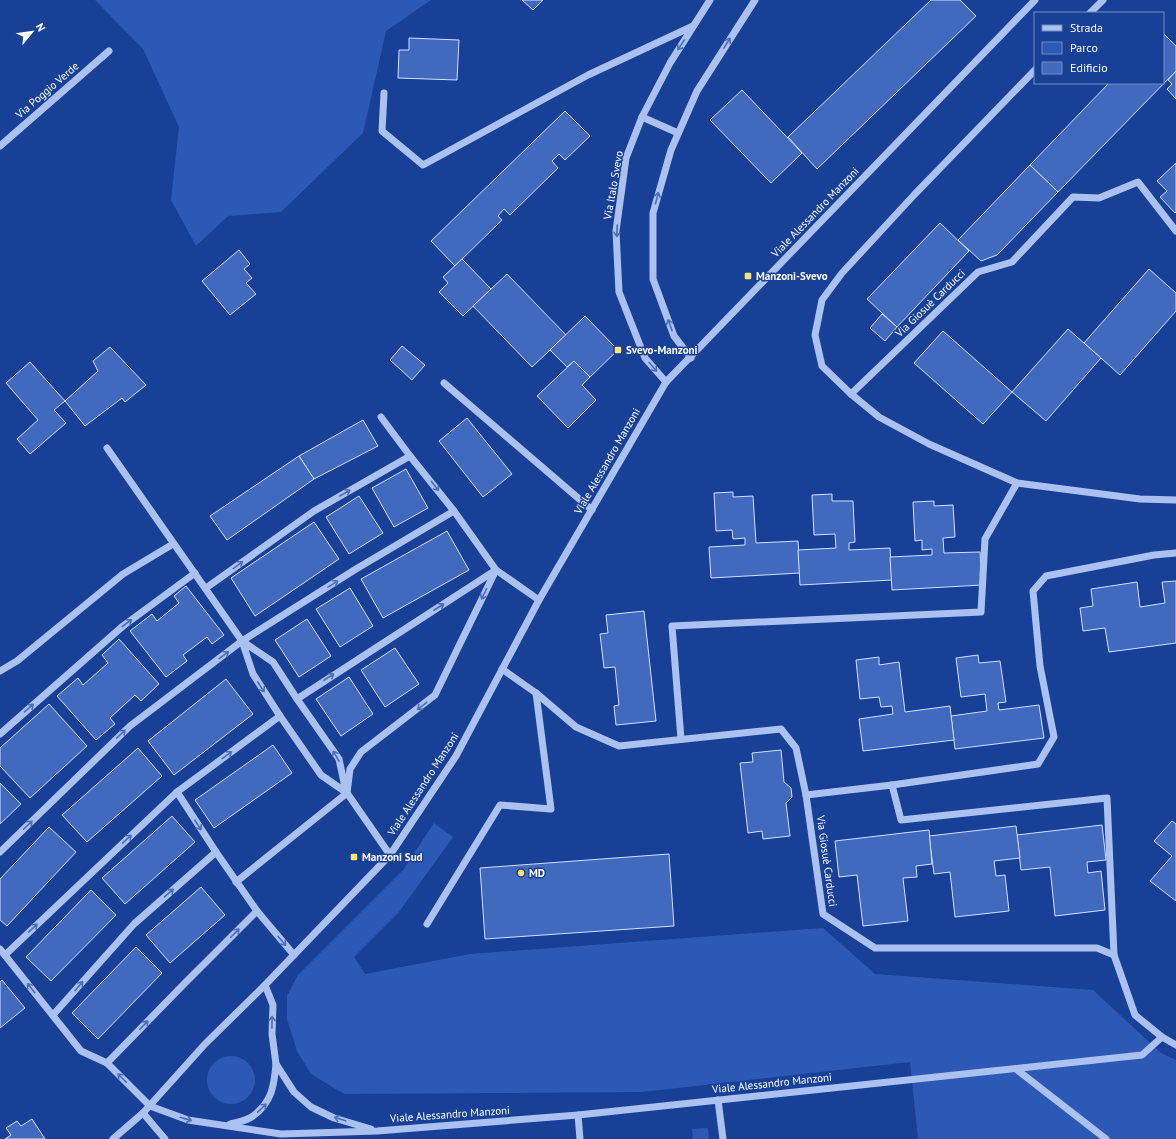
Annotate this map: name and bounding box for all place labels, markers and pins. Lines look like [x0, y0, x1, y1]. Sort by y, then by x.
place label: Manzoni-Svevo [756, 269, 828, 283]
marker: Manzoni-Svevo [743, 271, 753, 281]
place label: Svevo-Manzoni [626, 343, 698, 357]
marker: Svevo-Manzoni [613, 345, 623, 355]
place label: Manzoni Sud [362, 850, 423, 864]
marker: Manzoni Sud [349, 852, 359, 862]
place label: MD [529, 866, 545, 880]
marker: MD [516, 868, 526, 878]

